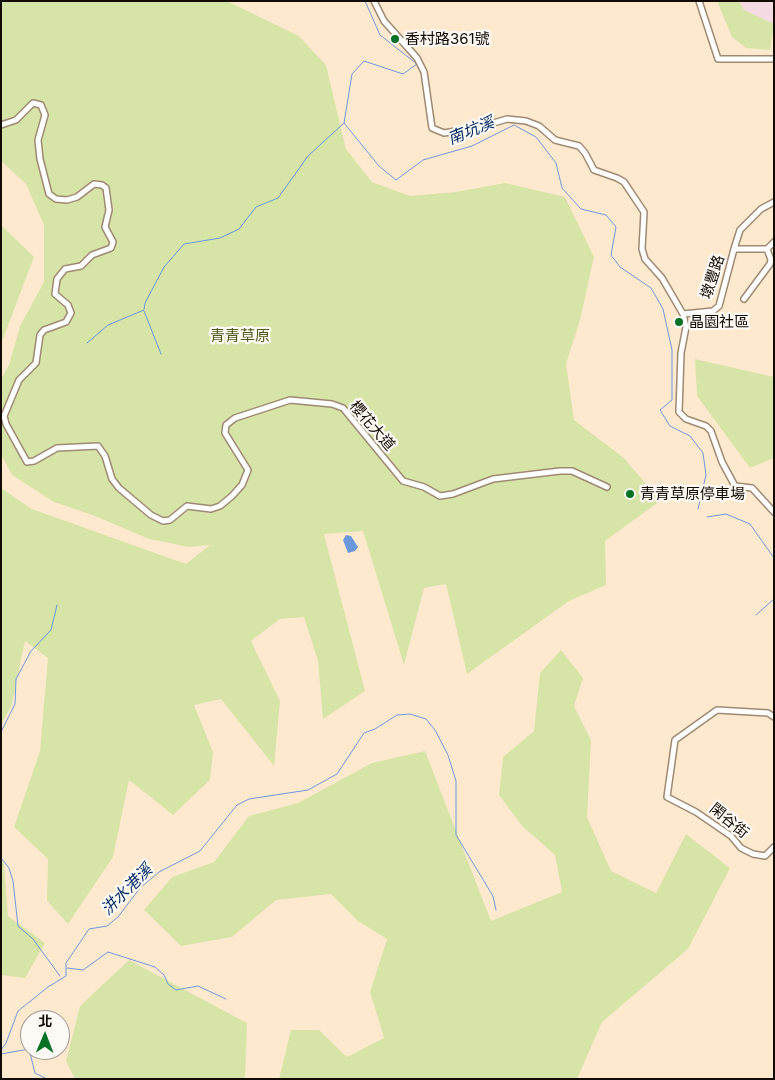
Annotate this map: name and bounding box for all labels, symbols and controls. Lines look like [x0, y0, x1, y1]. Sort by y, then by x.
place label: 香村路361號 [405, 30, 490, 48]
marker: 香村路361號 [389, 33, 401, 45]
water label: 南坑溪 [445, 113, 497, 149]
street label: 墩豐路 [697, 253, 729, 301]
place label: 晶園社區 [689, 313, 749, 331]
marker: 晶園社區 [673, 316, 685, 328]
park label: 青青草原 [210, 327, 270, 345]
street label: 櫻花大道 [346, 397, 398, 455]
place label: 青青草原停車場 [640, 485, 745, 503]
marker: 青青草原停車場 [624, 488, 636, 500]
street label: 閑谷街 [706, 800, 752, 842]
water label: 汫水港溪 [98, 861, 156, 919]
north arrow [20, 1010, 70, 1060]
text: 北 [38, 1012, 52, 1029]

